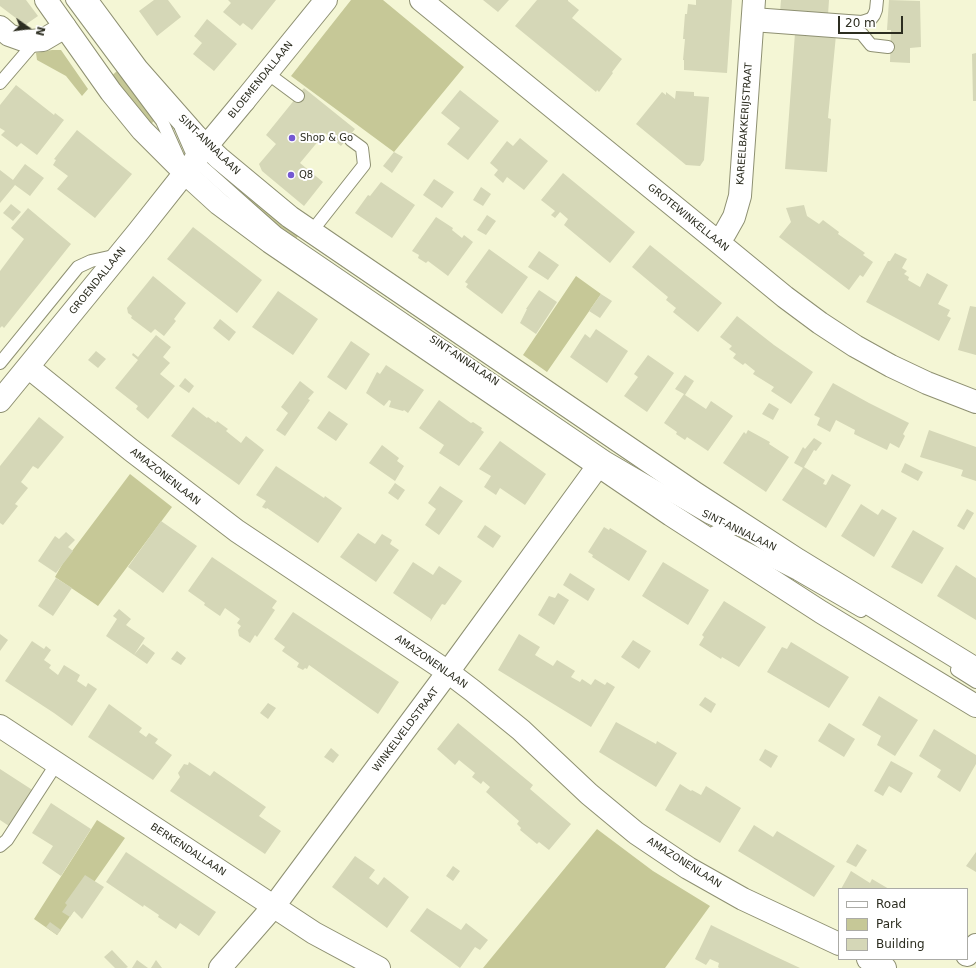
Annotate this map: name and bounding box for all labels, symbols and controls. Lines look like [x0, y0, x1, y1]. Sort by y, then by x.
north arrow [8, 8, 48, 48]
scale bar [840, 8, 905, 34]
text: 20 m [845, 16, 876, 30]
text: N [33, 25, 48, 37]
street label: BLOEMENDALLAAN [226, 39, 296, 121]
street label: KAREELBAKKERIJSTRAAT [735, 62, 755, 186]
street label: SINT-ANNALAAN [176, 112, 242, 178]
place label: Shop & Go [300, 132, 353, 144]
marker: Shop & Go [287, 133, 297, 143]
place label: Q8 [299, 169, 313, 181]
marker: Q8 [286, 170, 296, 180]
street label: GROTEWINKELLAAN [645, 182, 731, 254]
street label: GROENDALLAAN [67, 245, 129, 317]
street label: SINT-ANNALAAN [427, 333, 501, 389]
street label: AMAZONENLAAN [128, 446, 202, 508]
street label: SINT-ANNALAAN [700, 508, 778, 554]
street label: AMAZONENLAAN [393, 633, 469, 691]
street label: WINKELVELDSTRAAT [370, 686, 442, 774]
street label: BERKENDALLAAN [148, 821, 228, 879]
street label: AMAZONENLAAN [645, 835, 723, 891]
legend [838, 888, 968, 960]
text: Road [876, 897, 906, 911]
text: Park [876, 917, 902, 931]
text: Building [876, 937, 925, 951]

